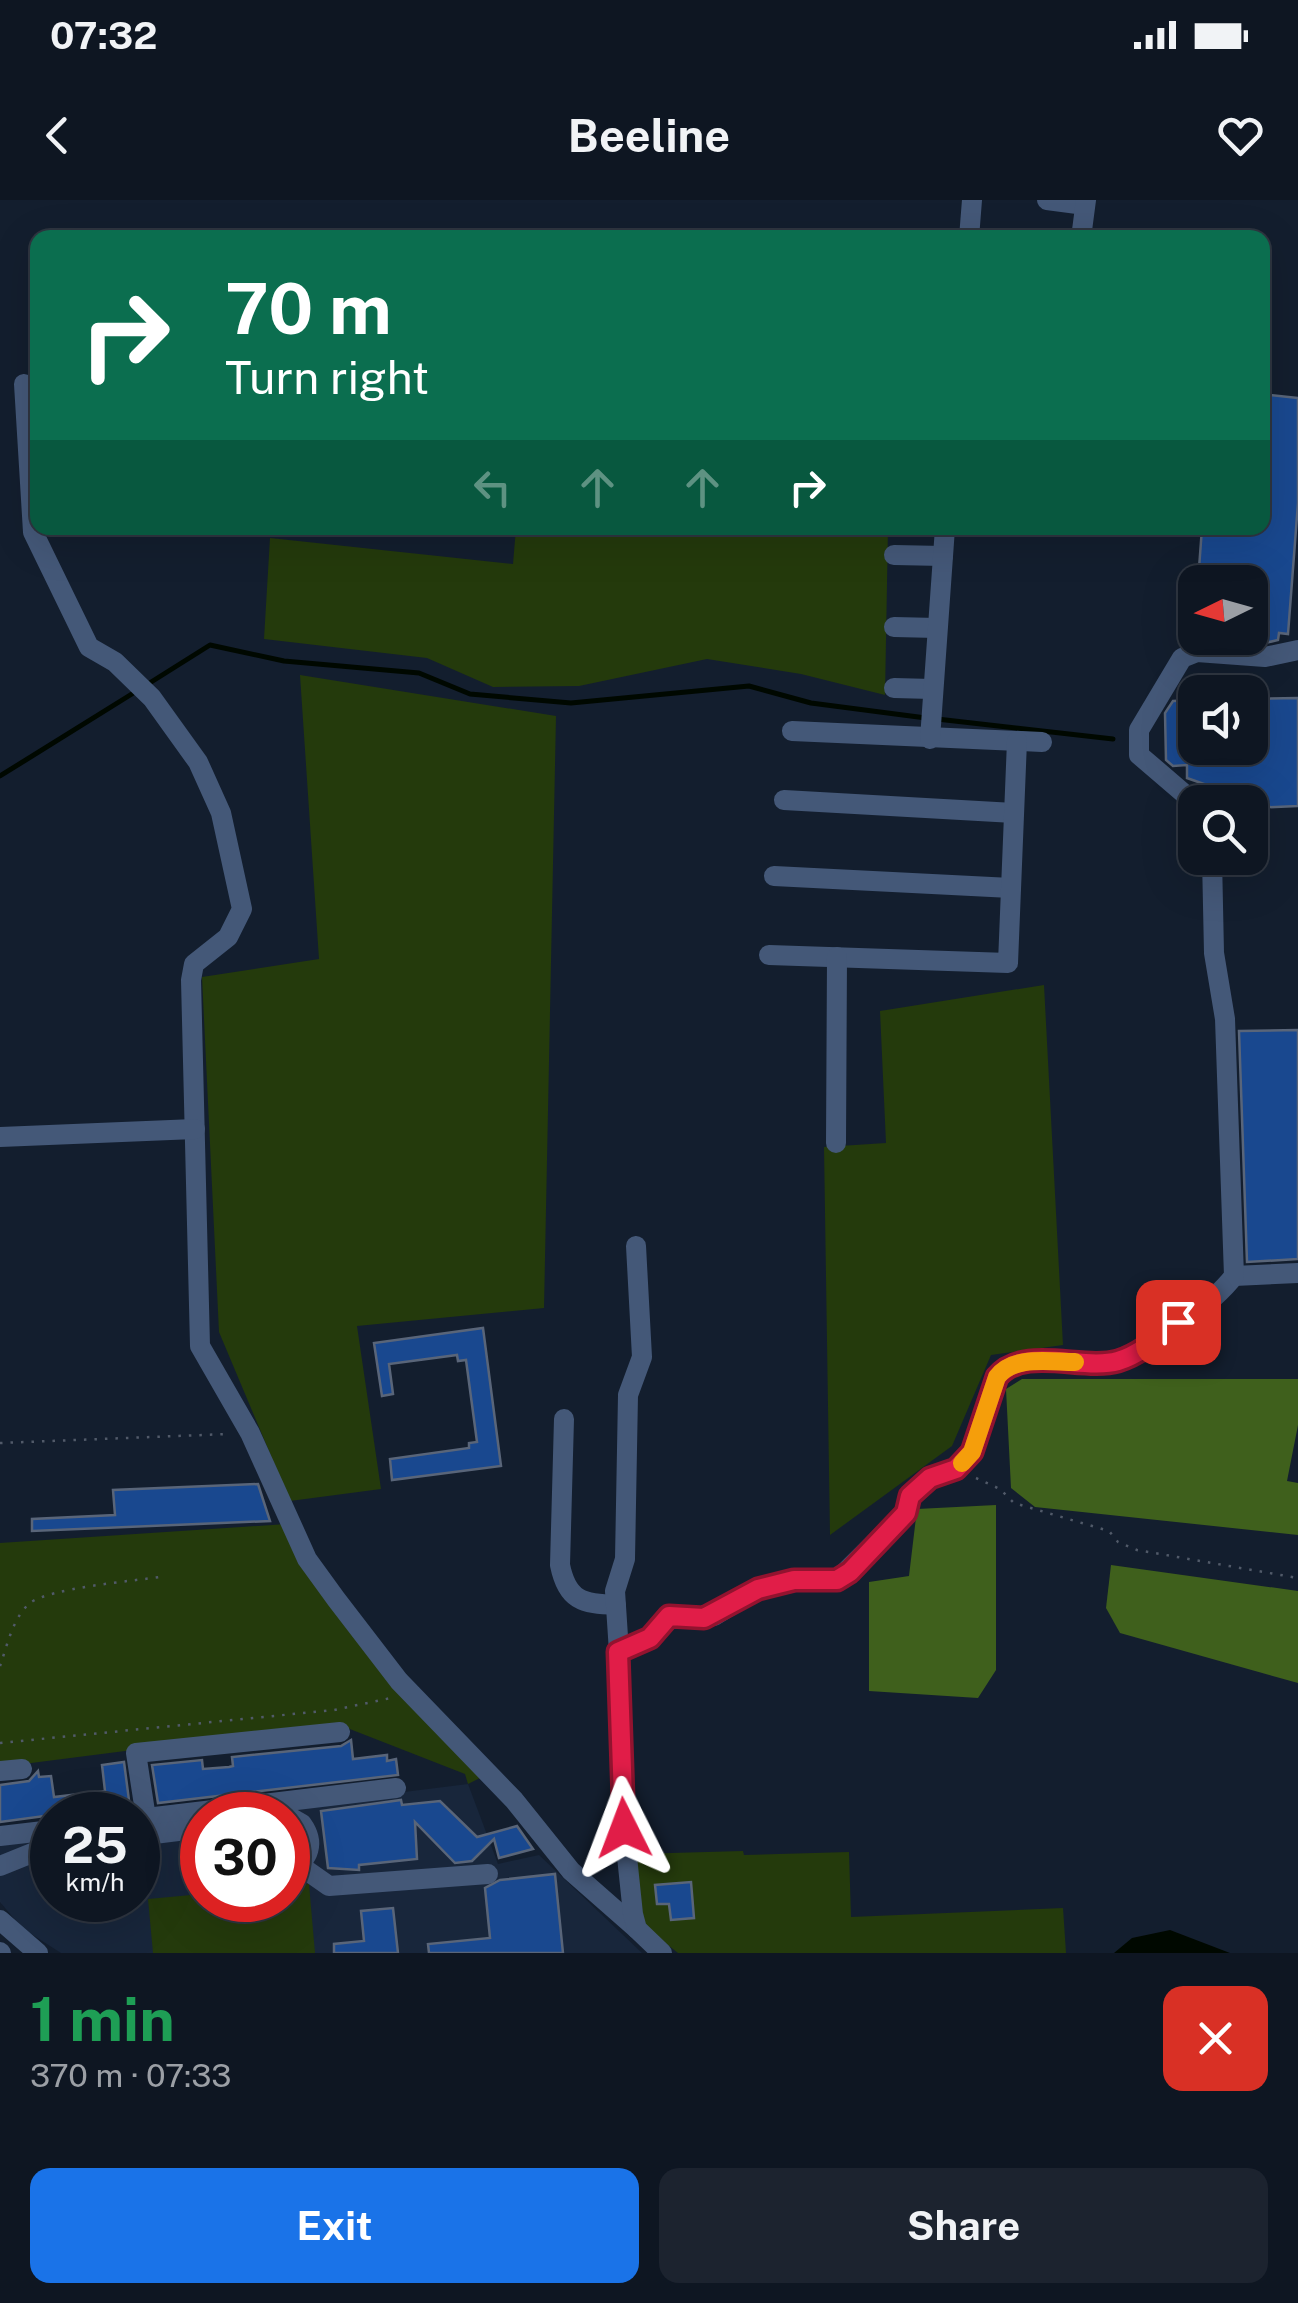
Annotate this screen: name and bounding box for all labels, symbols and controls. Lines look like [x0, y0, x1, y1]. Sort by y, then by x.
text: 07:32 [50, 13, 157, 58]
icon: back [30, 108, 85, 163]
icon: heart [1213, 108, 1268, 163]
text: Beeline [568, 109, 730, 162]
text: 70 m [225, 267, 392, 350]
icon: right [60, 270, 190, 400]
text: Turn right [225, 351, 429, 404]
icon: left [465, 460, 520, 515]
icon: ahead [570, 460, 625, 515]
icon: ahead [675, 460, 730, 515]
icon: right [780, 460, 835, 515]
north arrow [1178, 565, 1268, 655]
map controls [1178, 565, 1268, 875]
button: sound [1178, 675, 1268, 765]
button: search [1178, 785, 1268, 875]
pin [1136, 1280, 1221, 1365]
icon: arrive [1151, 1295, 1206, 1350]
position arrow [572, 1776, 676, 1880]
speed limit sign: 30 [180, 1792, 310, 1922]
text: 25 [62, 1815, 128, 1874]
text: km/h [66, 1867, 124, 1897]
text: 1 min [30, 1984, 175, 2055]
button: close [1163, 1986, 1268, 2091]
text: 370 m · 07:33 [30, 2057, 231, 2094]
button: Exit [30, 2168, 639, 2283]
button: Share [659, 2168, 1268, 2283]

